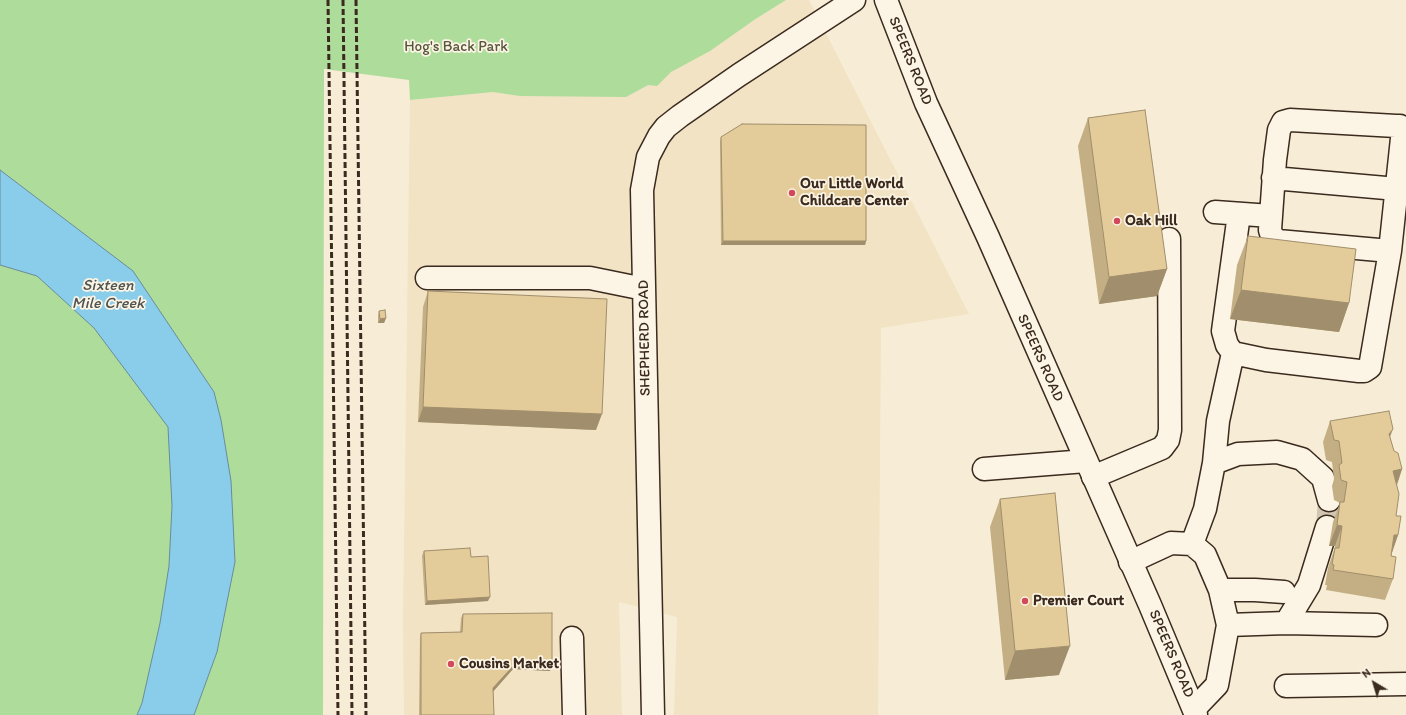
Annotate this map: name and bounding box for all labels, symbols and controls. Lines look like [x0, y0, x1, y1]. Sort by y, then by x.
street label: SPEERS ROAD [884, 14, 936, 108]
park label: Hog's Back Park [404, 38, 508, 56]
place label: Our Little World Childcare Center [800, 175, 909, 210]
marker: Our Little World Childcare Center [787, 188, 797, 198]
place label: Oak Hill [1125, 212, 1177, 230]
marker: Oak Hill [1112, 216, 1122, 226]
water label: Sixteen Mile Creek [72, 276, 144, 314]
street label: SHEPHERD ROAD [635, 280, 655, 396]
street label: SPEERS ROAD [1013, 312, 1067, 404]
place label: Premier Court [1033, 592, 1124, 610]
marker: Premier Court [1020, 596, 1030, 606]
street label: SPEERS ROAD [1144, 607, 1198, 701]
place label: Cousins Market [459, 655, 559, 673]
marker: Cousins Market [446, 659, 456, 669]
north arrow [1354, 663, 1394, 703]
text: N [1359, 666, 1373, 681]

